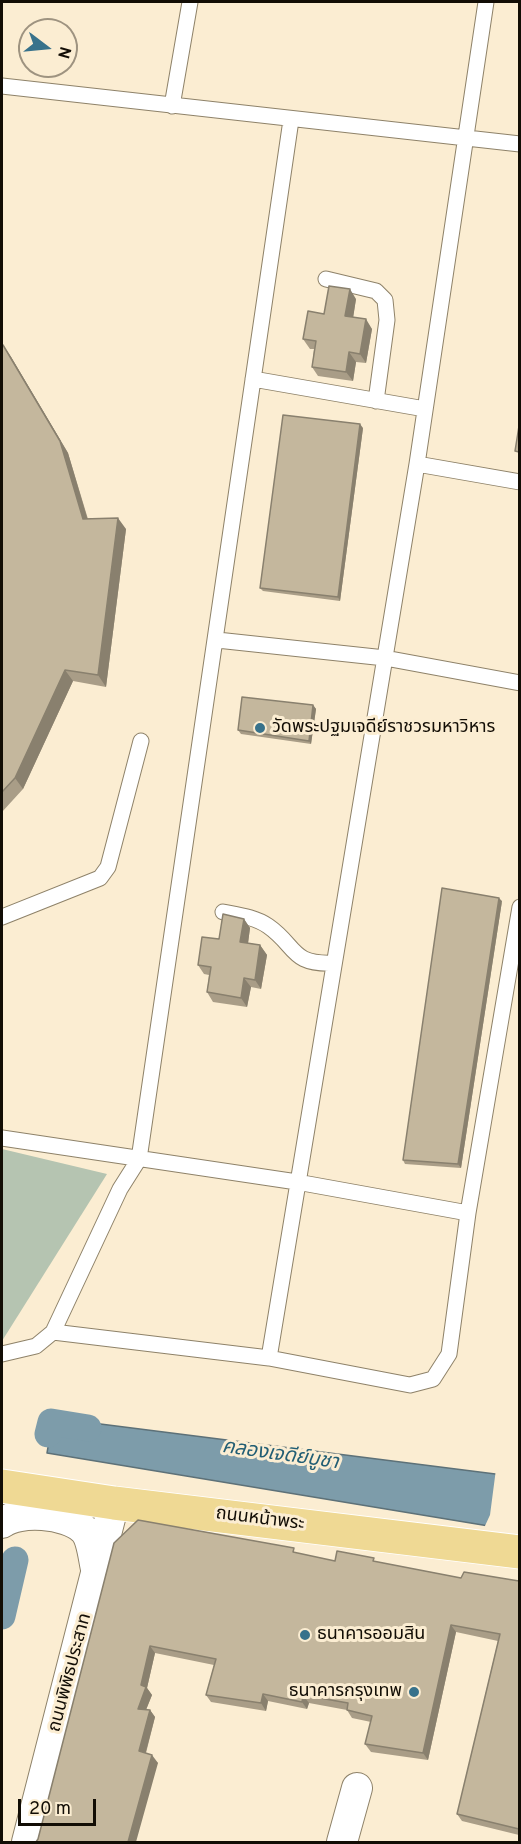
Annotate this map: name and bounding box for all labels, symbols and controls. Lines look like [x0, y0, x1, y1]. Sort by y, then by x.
north arrow [18, 18, 78, 78]
text: N [52, 44, 75, 61]
place label: วัดพระปฐมเจดีย์ราชวรมหาวิหาร [272, 717, 495, 739]
marker: วัดพระปฐมเจดีย์ราชวรมหาวิหาร [253, 721, 267, 735]
water label: คลองเจดีย์บูชา [220, 1436, 340, 1476]
street label: ถนนหน้าพระ [214, 1504, 306, 1536]
street label: ถนนพิพิธประสาท [45, 1611, 97, 1735]
place label: ธนาคารออมสิน [317, 1624, 425, 1646]
marker: ธนาคารออมสิน [298, 1628, 312, 1642]
place label: ธนาคารกรุงเทพ [289, 1681, 402, 1703]
marker: ธนาคารกรุงเทพ [407, 1685, 421, 1699]
scale bar [21, 1787, 99, 1825]
text: 20 m [29, 1798, 71, 1821]

